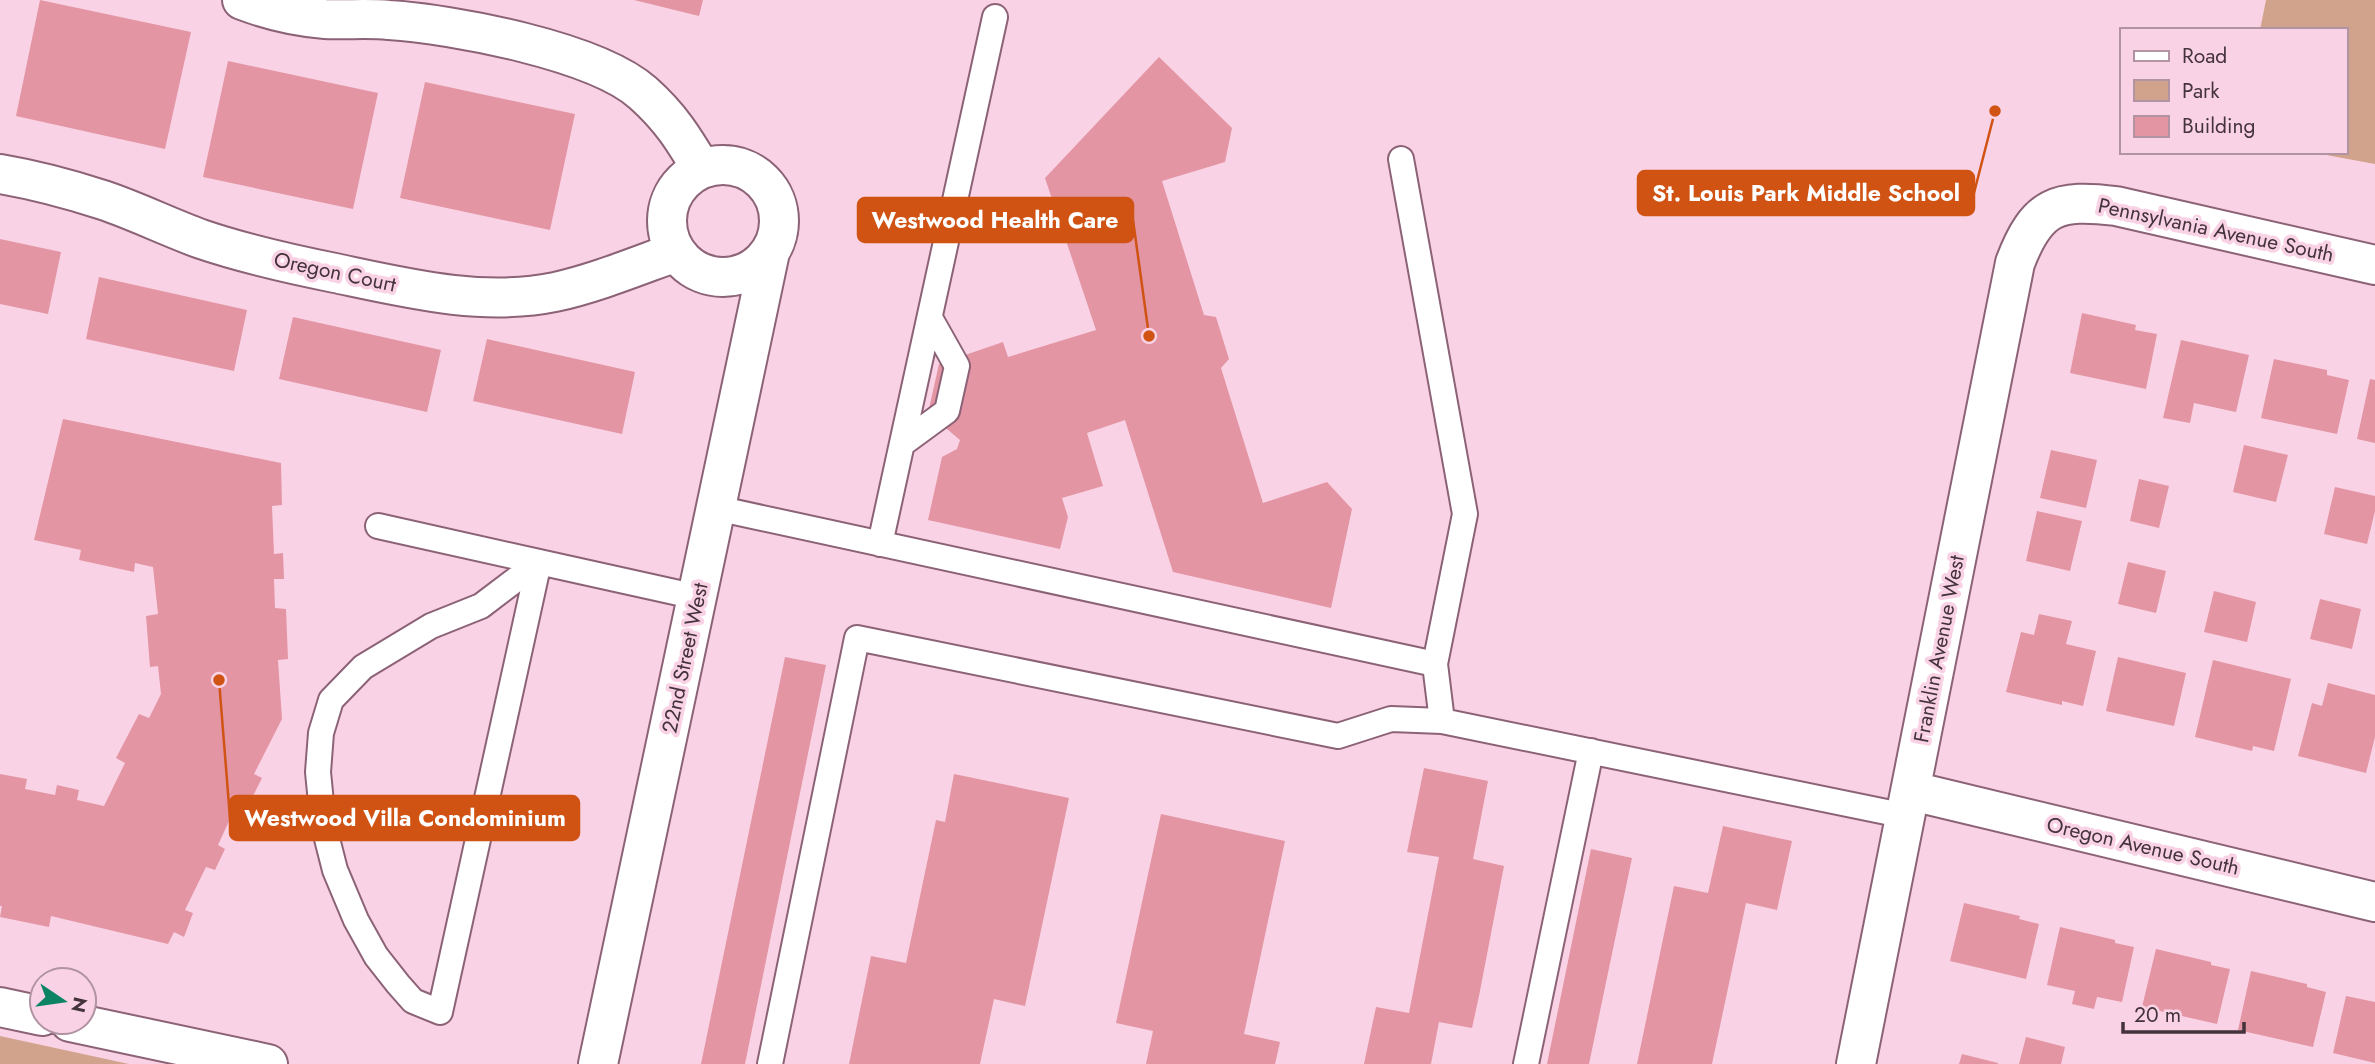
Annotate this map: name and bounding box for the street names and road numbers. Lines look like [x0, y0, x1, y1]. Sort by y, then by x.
street label: Pennsylvania Avenue South [2095, 190, 2337, 270]
street label: Oregon Court [271, 244, 399, 300]
street label: Franklin Avenue West [1906, 553, 1972, 745]
street label: 22nd Street West [654, 580, 716, 736]
street label: Oregon Avenue South [2044, 809, 2242, 883]

